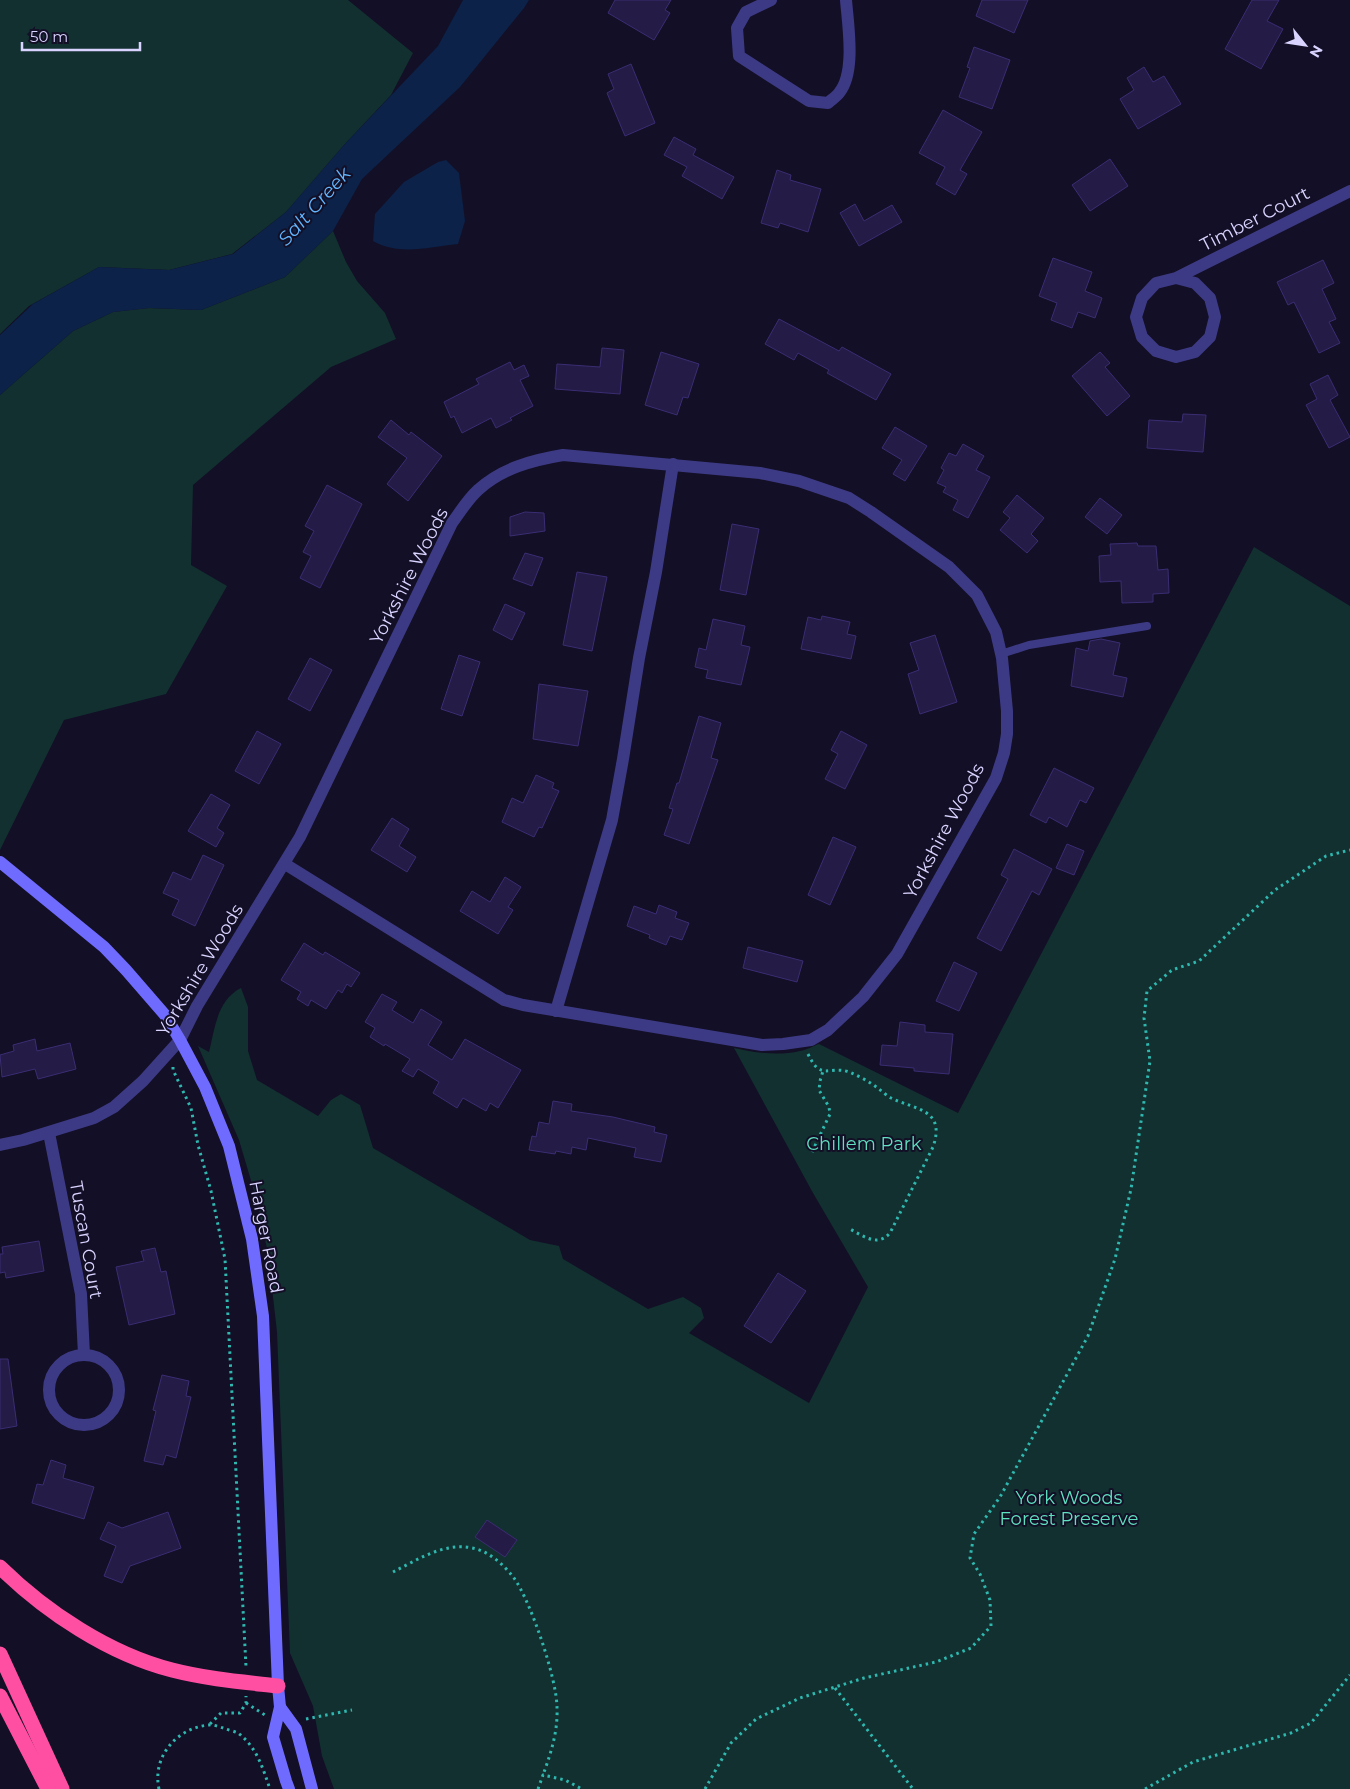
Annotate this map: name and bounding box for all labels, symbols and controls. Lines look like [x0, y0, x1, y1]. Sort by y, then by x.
scale bar [22, 20, 140, 52]
north arrow [1280, 20, 1330, 70]
text: 50 m [30, 27, 68, 46]
text: N [1306, 42, 1327, 61]
water label: Salt Creek [273, 162, 356, 250]
street label: Timber Court [1197, 182, 1313, 256]
street label: Yorkshire Woods [365, 504, 453, 648]
street label: Yorkshire Woods [899, 759, 989, 902]
street label: Yorkshire Woods [152, 900, 248, 1040]
park label: Chillem Park [806, 1133, 922, 1155]
street label: Tuscan Court [65, 1179, 107, 1301]
street label: Harger Road [244, 1179, 288, 1295]
park label: York Woods Forest Preserve [1000, 1487, 1139, 1530]

